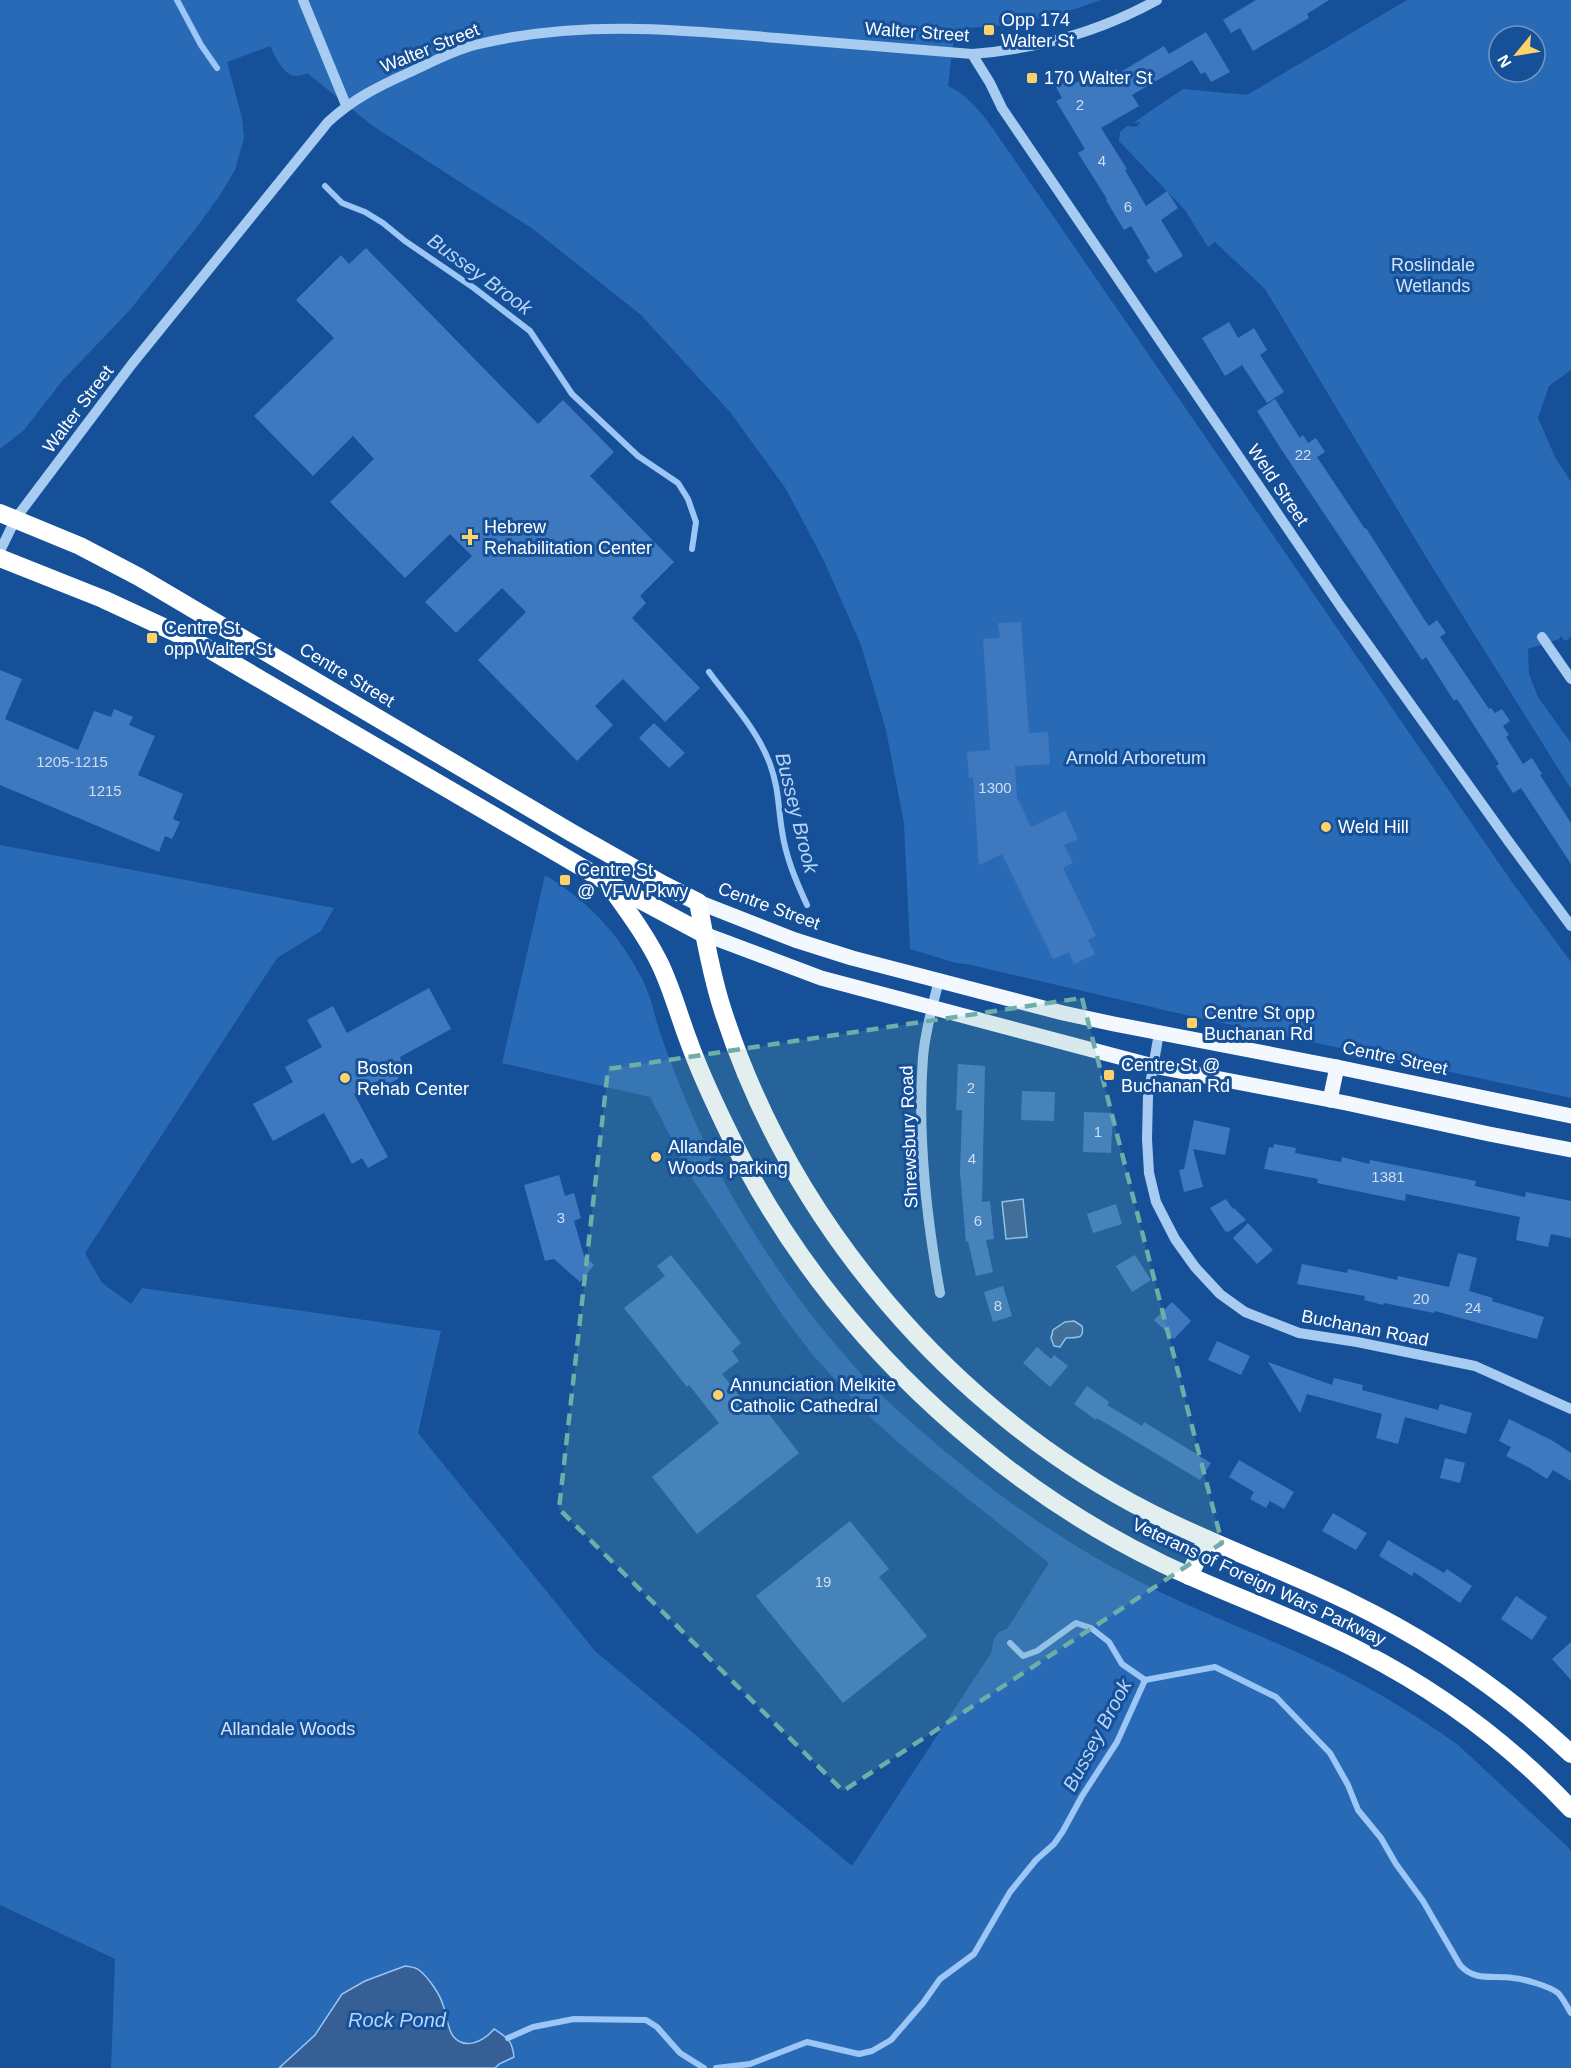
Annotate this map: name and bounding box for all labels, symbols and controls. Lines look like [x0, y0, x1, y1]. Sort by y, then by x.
place label: Opp 174 Walter St [1001, 10, 1074, 51]
street label: Walter Street [864, 18, 970, 46]
street label: Walter Street [378, 19, 482, 77]
marker: Opp 174 Walter St [982, 23, 996, 37]
north arrow [1487, 24, 1547, 84]
text: N [1494, 52, 1515, 71]
place label: 170 Walter St [1044, 68, 1152, 88]
marker: 170 Walter St [1025, 71, 1039, 85]
house number: 2 [1076, 96, 1084, 113]
house number: 4 [1098, 152, 1106, 169]
house number: 6 [1124, 198, 1132, 215]
water label: Bussey Brook [424, 229, 537, 320]
park label: Roslindale Wetlands [1391, 255, 1475, 296]
street label: Walter Street [39, 361, 117, 457]
street label: Weld Street [1244, 441, 1312, 529]
house number: 22 [1295, 446, 1311, 463]
place label: Hebrew Rehabilitation Center [484, 517, 652, 558]
marker: Hebrew Rehabilitation Center [461, 528, 479, 546]
place label: Centre St opp Walter St [164, 618, 272, 659]
marker: Centre St opp Walter St [145, 631, 159, 645]
street label: Centre Street [296, 639, 398, 711]
park label: Arnold Arboretum [1066, 748, 1206, 768]
water label: Bussey Brook [771, 750, 823, 876]
house number: 1205-1215 [36, 753, 108, 770]
house number: 1300 [978, 779, 1012, 796]
house number: 1215 [88, 782, 122, 799]
place label: Weld Hill [1338, 817, 1409, 837]
marker: Weld Hill [1319, 820, 1333, 834]
place label: Centre St @ VFW Pkwy [577, 860, 688, 901]
marker: Centre St @ VFW Pkwy [558, 873, 572, 887]
street label: Centre Street [715, 878, 823, 934]
place label: Centre St opp Buchanan Rd [1204, 1003, 1315, 1044]
marker: Centre St opp Buchanan Rd [1185, 1016, 1199, 1030]
street label: Centre Street [1341, 1037, 1449, 1079]
place label: Centre St @ Buchanan Rd [1121, 1055, 1230, 1096]
place label: Boston Rehab Center [357, 1058, 469, 1099]
street label: Shrewsbury Road [897, 1065, 921, 1209]
marker: Centre St @ Buchanan Rd [1102, 1068, 1116, 1082]
marker: Boston Rehab Center [338, 1071, 352, 1085]
house number: 2 [967, 1079, 975, 1096]
house number: 1 [1094, 1123, 1102, 1140]
place label: Allandale Woods parking [668, 1137, 788, 1178]
marker: Allandale Woods parking [649, 1150, 663, 1164]
house number: 4 [968, 1150, 976, 1167]
house number: 1381 [1371, 1168, 1405, 1185]
house number: 3 [557, 1209, 565, 1226]
house number: 6 [974, 1212, 982, 1229]
house number: 20 [1413, 1290, 1429, 1307]
house number: 8 [994, 1297, 1002, 1314]
house number: 24 [1465, 1299, 1481, 1316]
street label: Buchanan Road [1300, 1306, 1430, 1350]
place label: Annunciation Melkite Catholic Cathedral [730, 1375, 896, 1416]
marker: Annunciation Melkite Catholic Cathedral [711, 1388, 725, 1402]
street label: Veterans of Foreign Wars Parkway [1129, 1514, 1389, 1650]
house number: 19 [815, 1573, 831, 1590]
water label: Bussey Brook [1058, 1674, 1136, 1795]
park label: Allandale Woods [221, 1719, 355, 1739]
water label: Rock Pond [348, 2009, 447, 2031]

